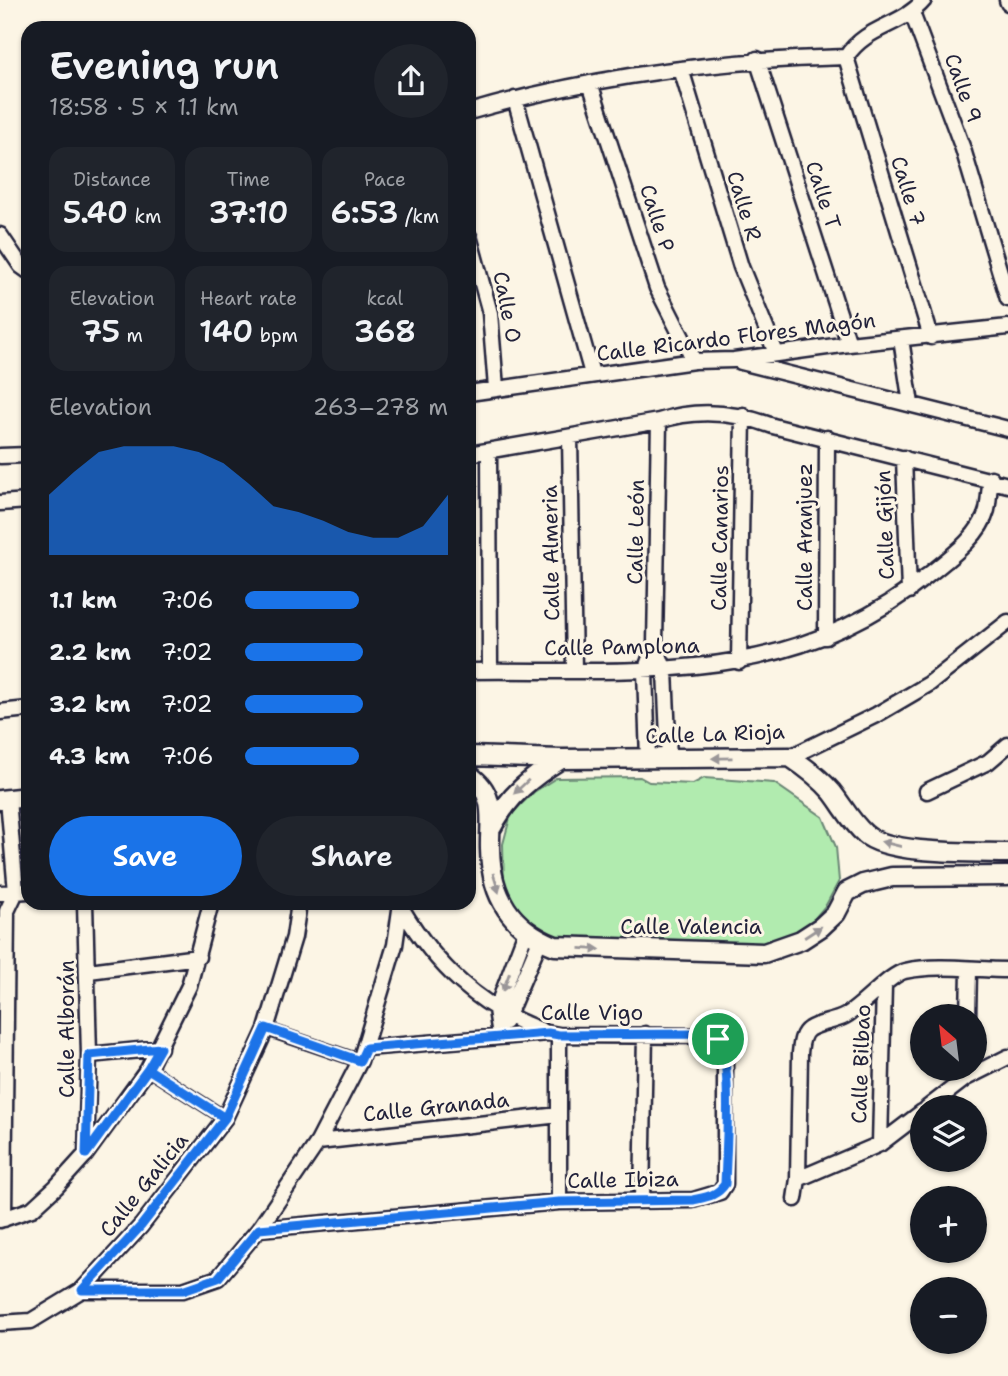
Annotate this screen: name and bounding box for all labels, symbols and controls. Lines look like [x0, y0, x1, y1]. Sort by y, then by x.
text: Evening run [49, 40, 279, 91]
button: share [374, 44, 448, 118]
street label: Calle 9 [938, 49, 988, 127]
text: 18:58 · 5 × 1.1 km [49, 92, 239, 122]
street label: Calle 7 [884, 153, 932, 229]
street label: Calle T [799, 157, 847, 233]
text: Distance [73, 167, 151, 192]
text: Time [227, 167, 270, 192]
text: Pace [364, 167, 406, 192]
street label: Calle R [720, 168, 768, 244]
street label: Calle P [633, 181, 681, 255]
text: 5.40 [63, 192, 128, 233]
text: 37:10 [208, 192, 289, 233]
text: 6:53 [331, 192, 399, 233]
text: km [128, 204, 162, 229]
text: /km [399, 204, 439, 229]
street label: Calle O [486, 269, 528, 345]
text: Elevation [70, 286, 155, 311]
text: Heart rate [200, 286, 297, 311]
text: kcal [366, 286, 403, 311]
street label: Calle Ricardo Flores Magón [595, 306, 877, 368]
text: 75 [81, 311, 120, 352]
text: 140 [199, 311, 253, 352]
text: 368 [354, 311, 416, 352]
text: m [120, 323, 143, 348]
text: bpm [253, 323, 298, 348]
text: Elevation [49, 392, 152, 422]
text: 263–278 m [313, 392, 448, 422]
street label: Calle Aranjuez [791, 463, 819, 611]
street label: Calle Canarios [705, 465, 735, 611]
street label: Calle Gijón [869, 470, 901, 580]
street label: Calle León [621, 479, 651, 585]
street label: Calle Almeria [536, 485, 566, 621]
text: 1.1 km [49, 585, 117, 615]
text: 7:06 [161, 585, 214, 615]
street label: Calle Pamplona [544, 632, 700, 662]
text: 2.2 km [49, 637, 131, 667]
text: 7:02 [161, 637, 213, 667]
text: 3.2 km [49, 689, 131, 719]
text: 7:02 [161, 689, 213, 719]
street label: Calle La Rioja [645, 718, 785, 750]
text: 4.3 km [49, 741, 130, 771]
text: 7:06 [161, 741, 214, 771]
one-way arrow [711, 752, 733, 764]
one-way arrow [513, 779, 530, 795]
button: Save [49, 816, 242, 896]
button: Share [256, 816, 448, 896]
one-way arrow [880, 838, 902, 849]
one-way arrow [491, 873, 501, 894]
street label: Calle Valencia [620, 913, 762, 941]
one-way arrow [804, 925, 822, 939]
one-way arrow [580, 943, 602, 954]
street label: Calle Alborán [53, 960, 81, 1098]
one-way arrow [501, 972, 512, 993]
street label: Calle Vigo [541, 999, 643, 1027]
street label: Calle Bilbao [845, 1004, 877, 1124]
north arrow [910, 1004, 987, 1082]
map controls [910, 1004, 987, 1354]
pin [688, 1009, 748, 1069]
icon: arrive [699, 1020, 737, 1058]
street label: Calle Granada [362, 1085, 510, 1129]
button: layers [910, 1095, 987, 1172]
street label: Calle Galicia [93, 1127, 195, 1243]
street label: Calle Ibiza [567, 1165, 679, 1195]
button: + [910, 1186, 987, 1263]
button: − [910, 1277, 987, 1354]

